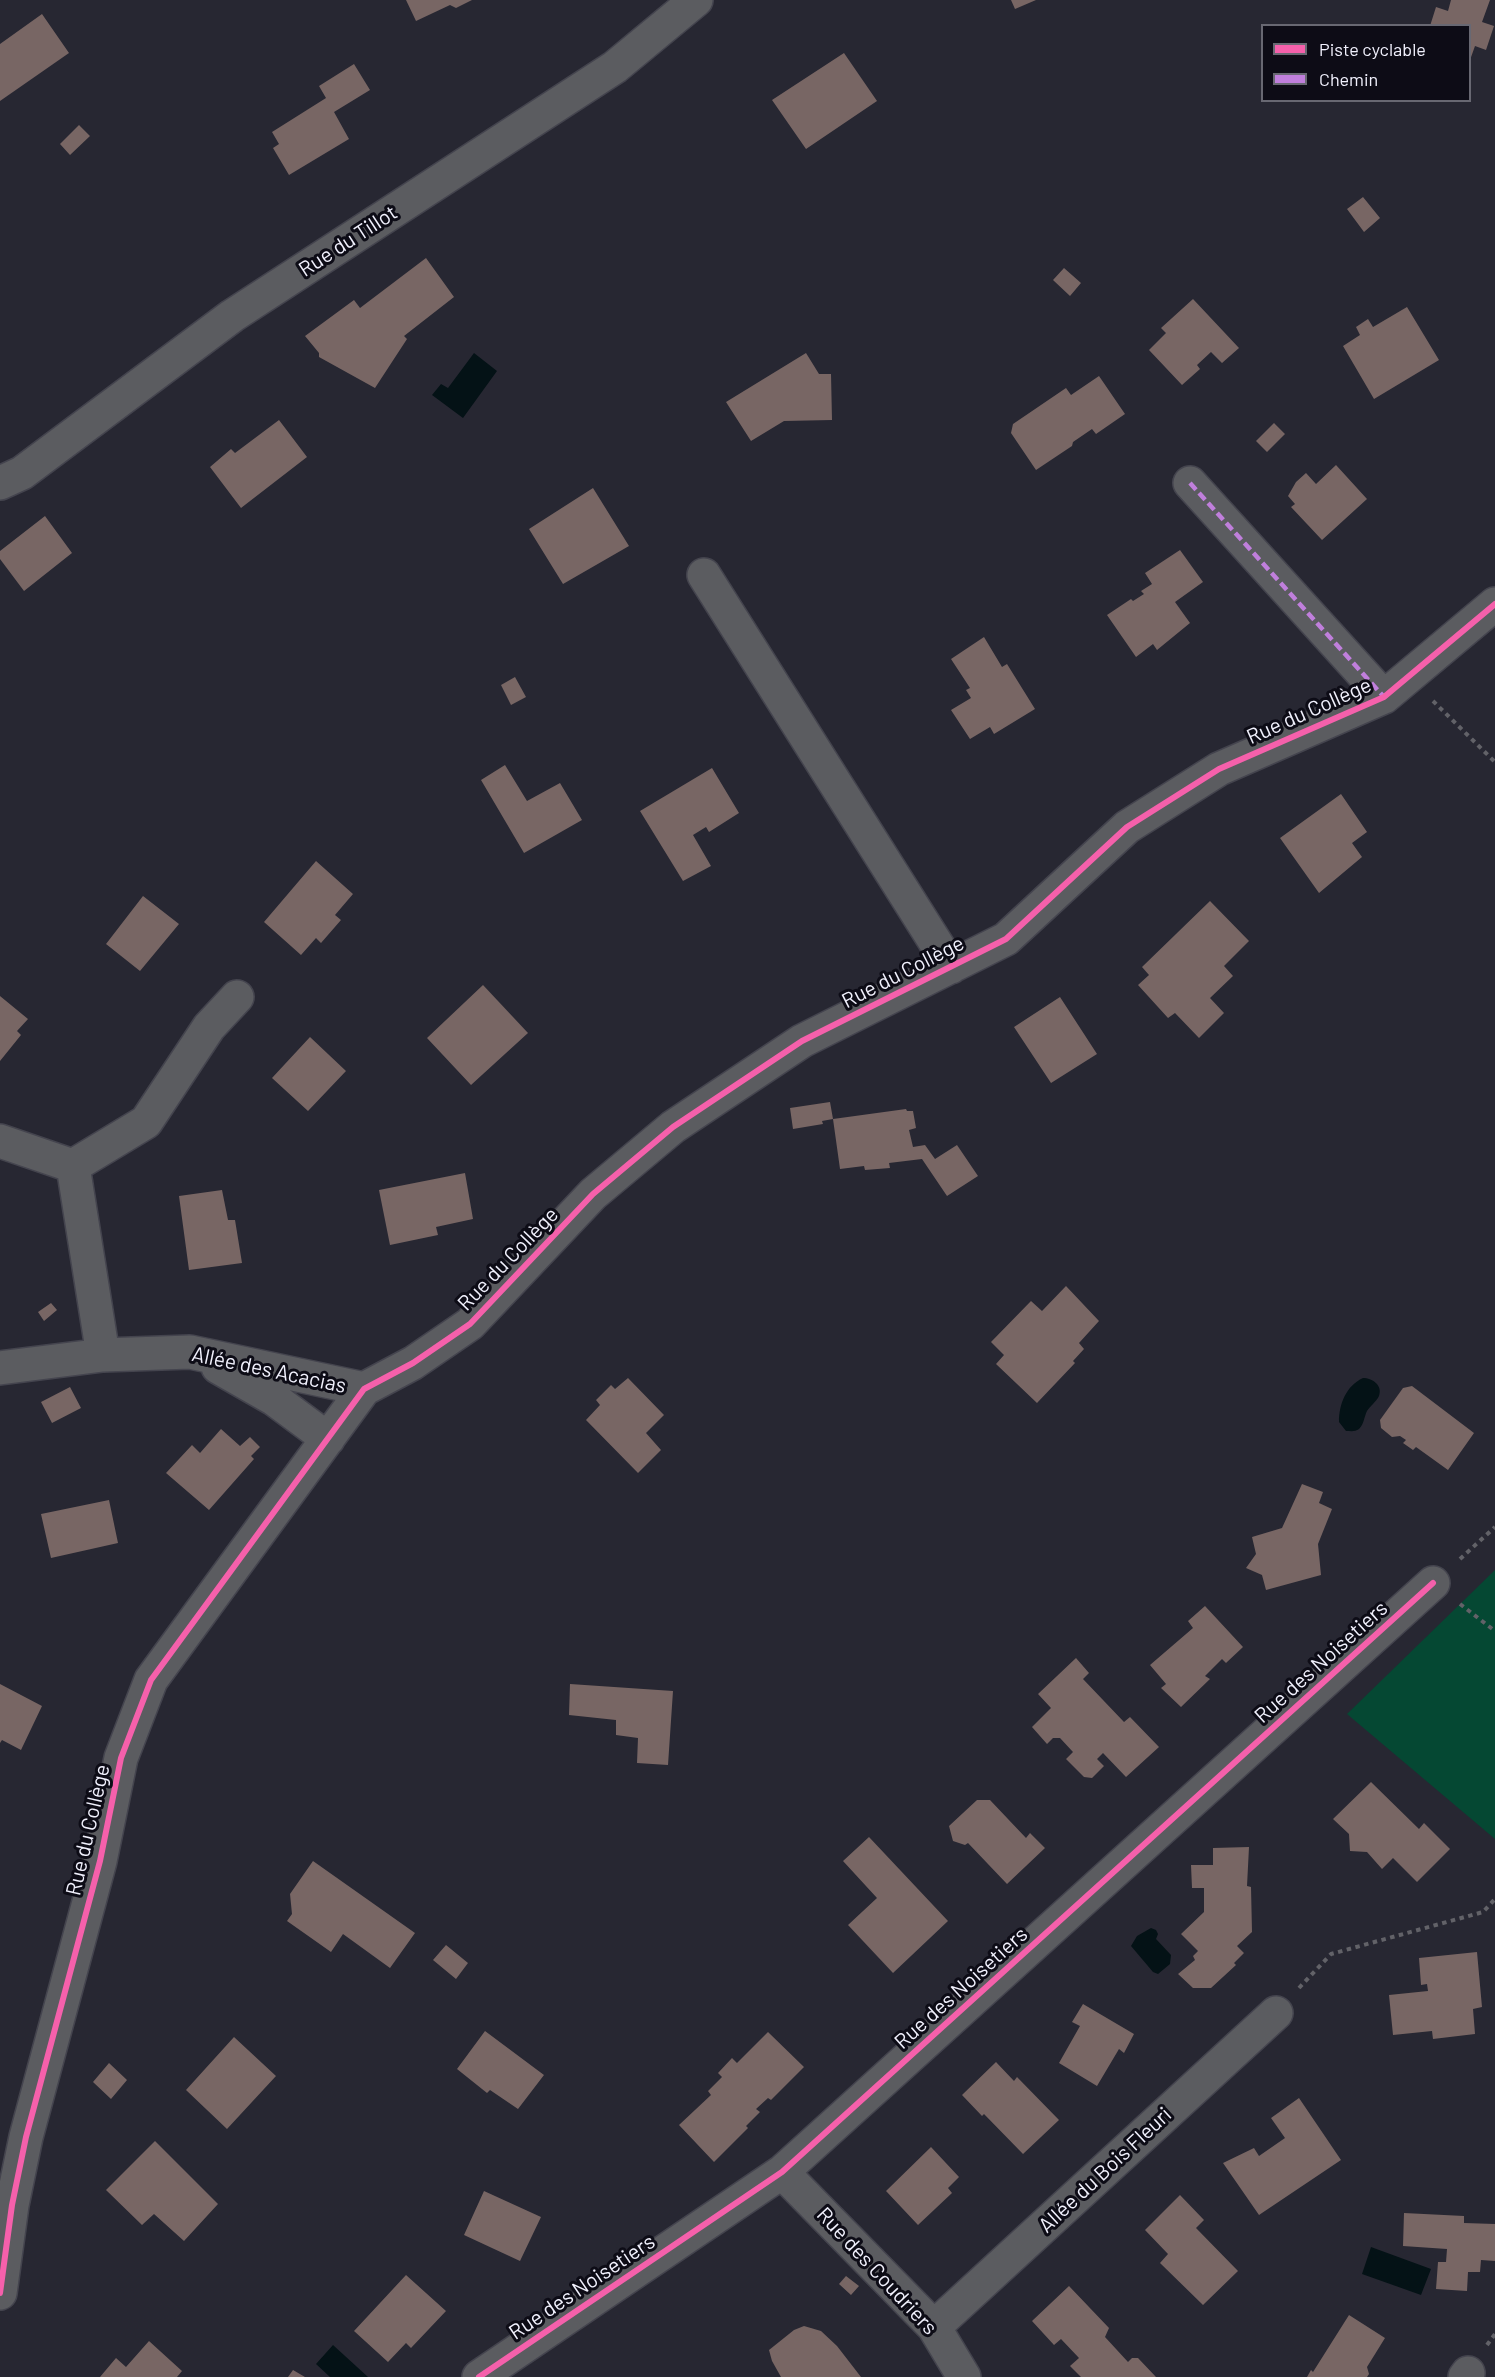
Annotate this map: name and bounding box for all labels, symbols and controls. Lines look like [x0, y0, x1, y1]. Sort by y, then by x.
legend [1261, 24, 1471, 102]
text: Piste cyclable [1319, 38, 1426, 60]
text: Chemin [1319, 68, 1378, 90]
street label: Rue du Tillot [294, 200, 402, 282]
street label: Rue du Collège [1243, 672, 1375, 750]
street label: Rue du Collège [838, 930, 968, 1014]
street label: Rue du Collège [452, 1202, 564, 1316]
street label: Allée des Acacias [190, 1341, 348, 1399]
street label: Rue des Noisetiers [1249, 1596, 1393, 1728]
street label: Rue du Collège [61, 1762, 115, 1898]
street label: Rue des Noisetiers [889, 1922, 1033, 2054]
street label: Allée du Bois Fleuri [1033, 2102, 1177, 2238]
street label: Rue des Coudriers [812, 2202, 942, 2340]
street label: Rue des Noisetiers [504, 2229, 660, 2345]

